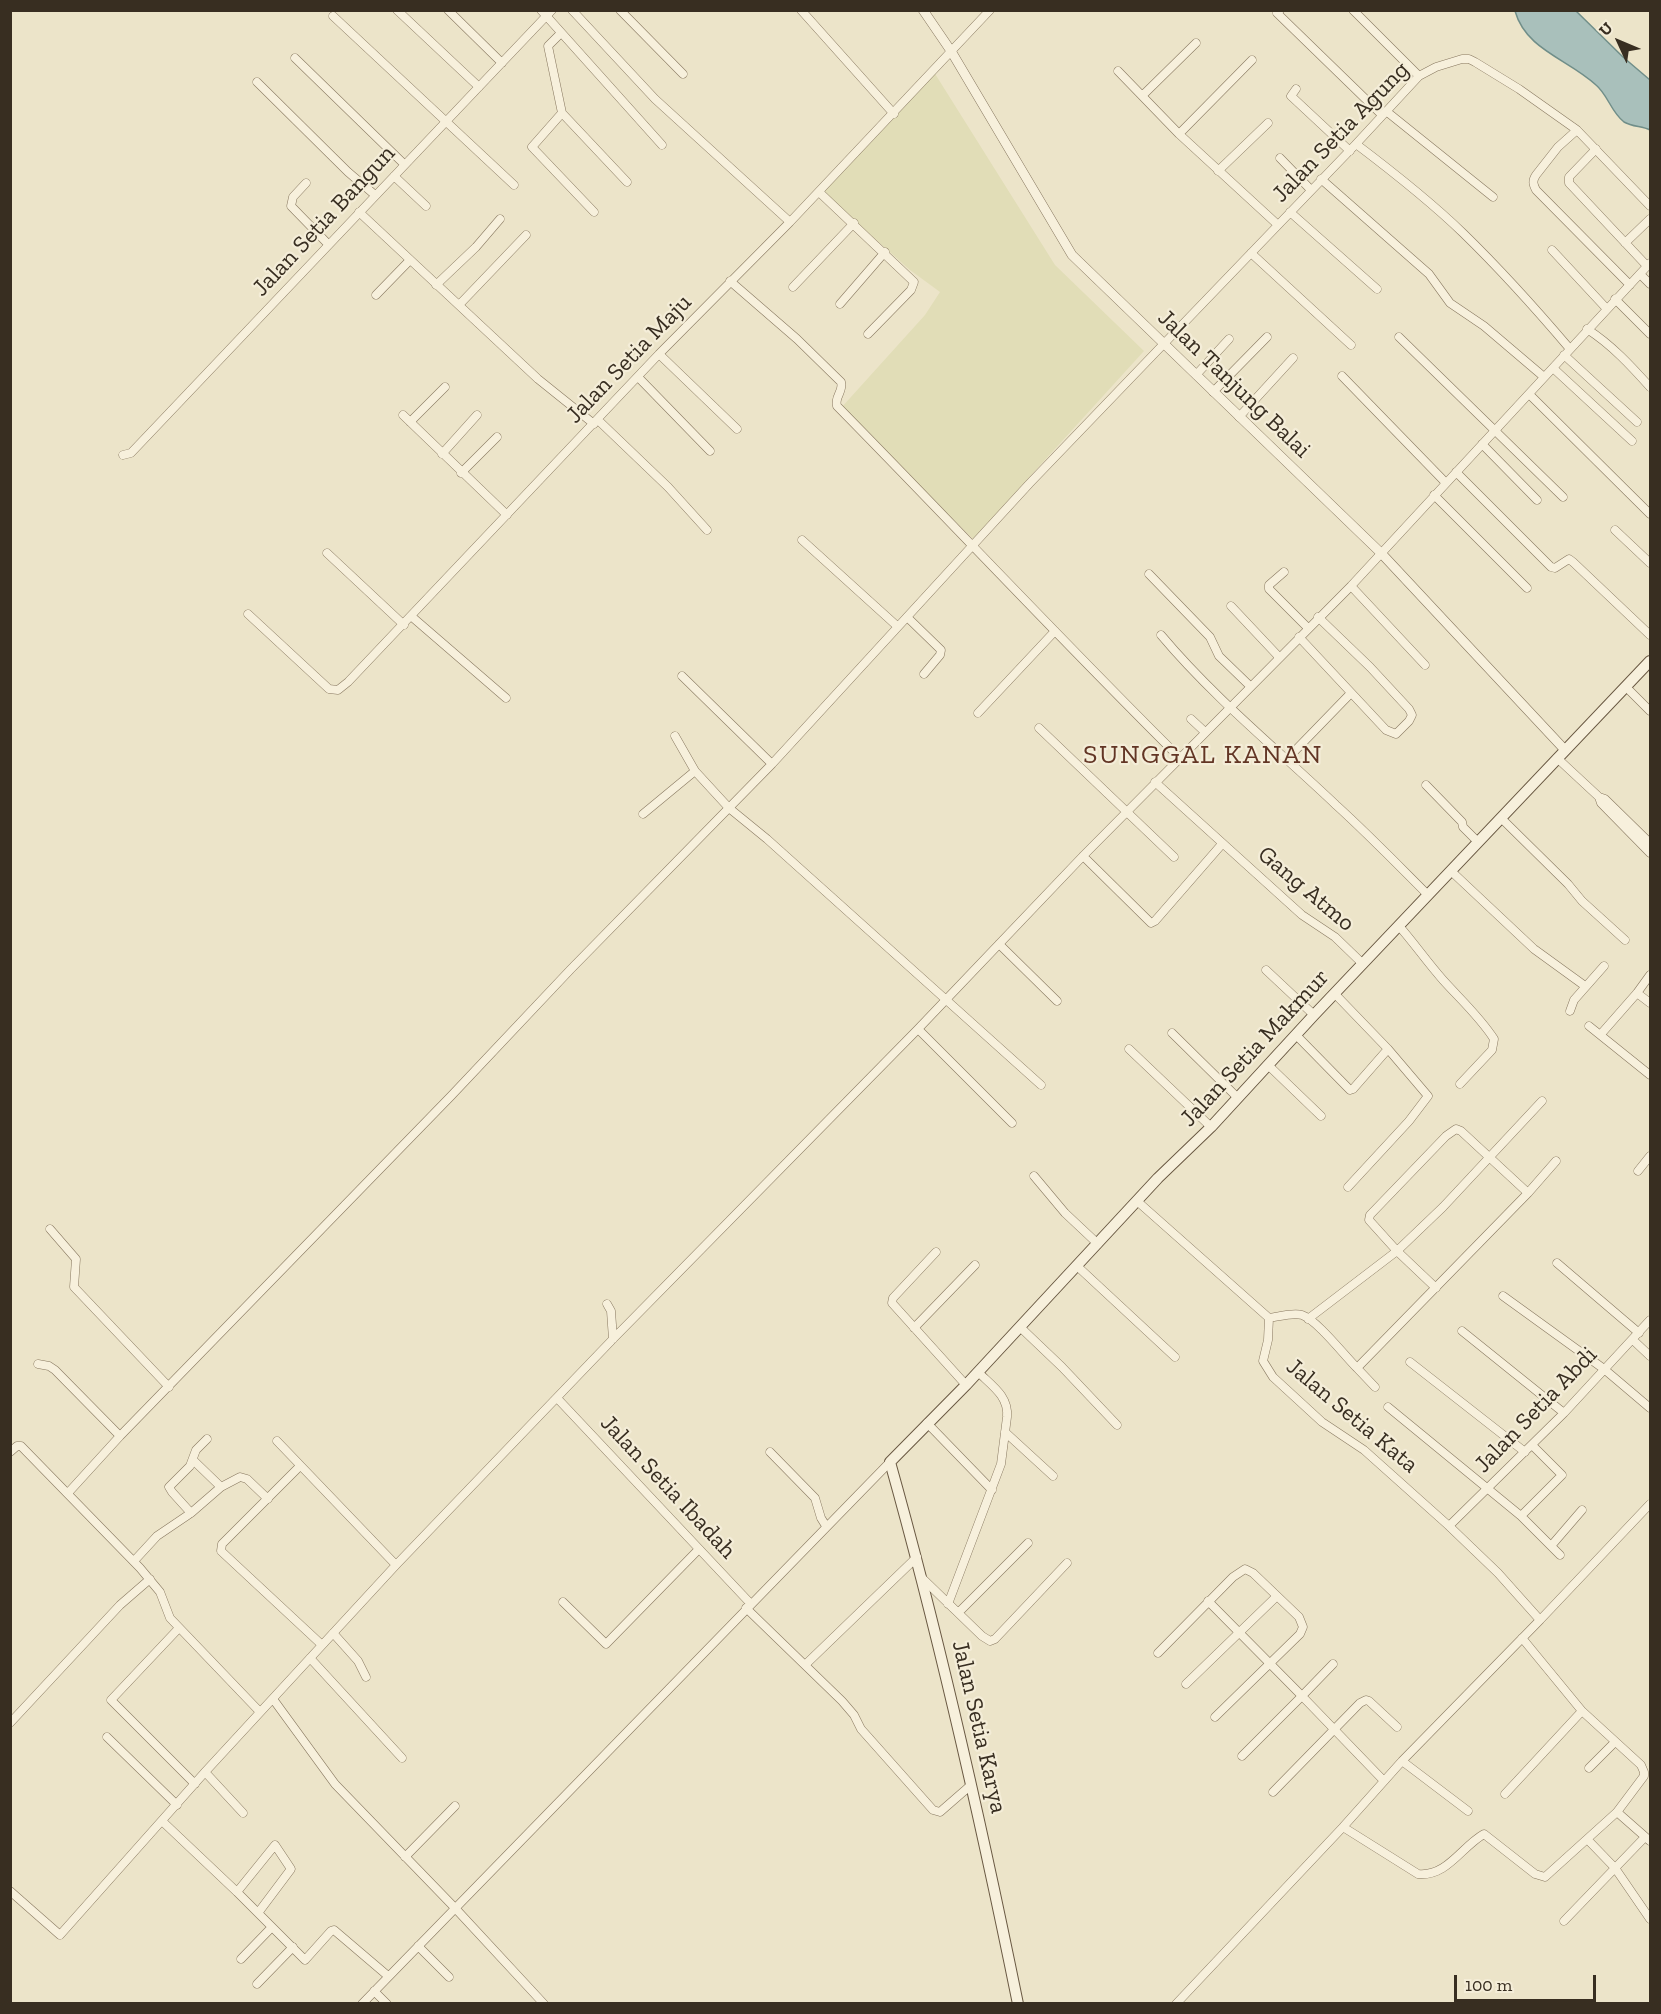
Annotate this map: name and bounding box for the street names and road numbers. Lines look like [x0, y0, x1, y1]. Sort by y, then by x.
street label: Jalan Setia Agung [1267, 56, 1415, 208]
street label: Jalan Setia Bangun [247, 140, 401, 302]
street label: Jalan Setia Maju [560, 289, 698, 429]
street label: Jalan Tanjung Balai [1152, 304, 1316, 464]
street label: Gang Atmo [1252, 840, 1360, 938]
street label: Jalan Setia Makmur [1175, 963, 1335, 1133]
street label: Jalan Setia Abdi [1469, 1341, 1603, 1479]
street label: Jalan Setia Kata [1280, 1352, 1424, 1480]
street label: Jalan Setia Ibadah [594, 1409, 742, 1565]
street label: Jalan Setia Karya [945, 1638, 1013, 1816]

